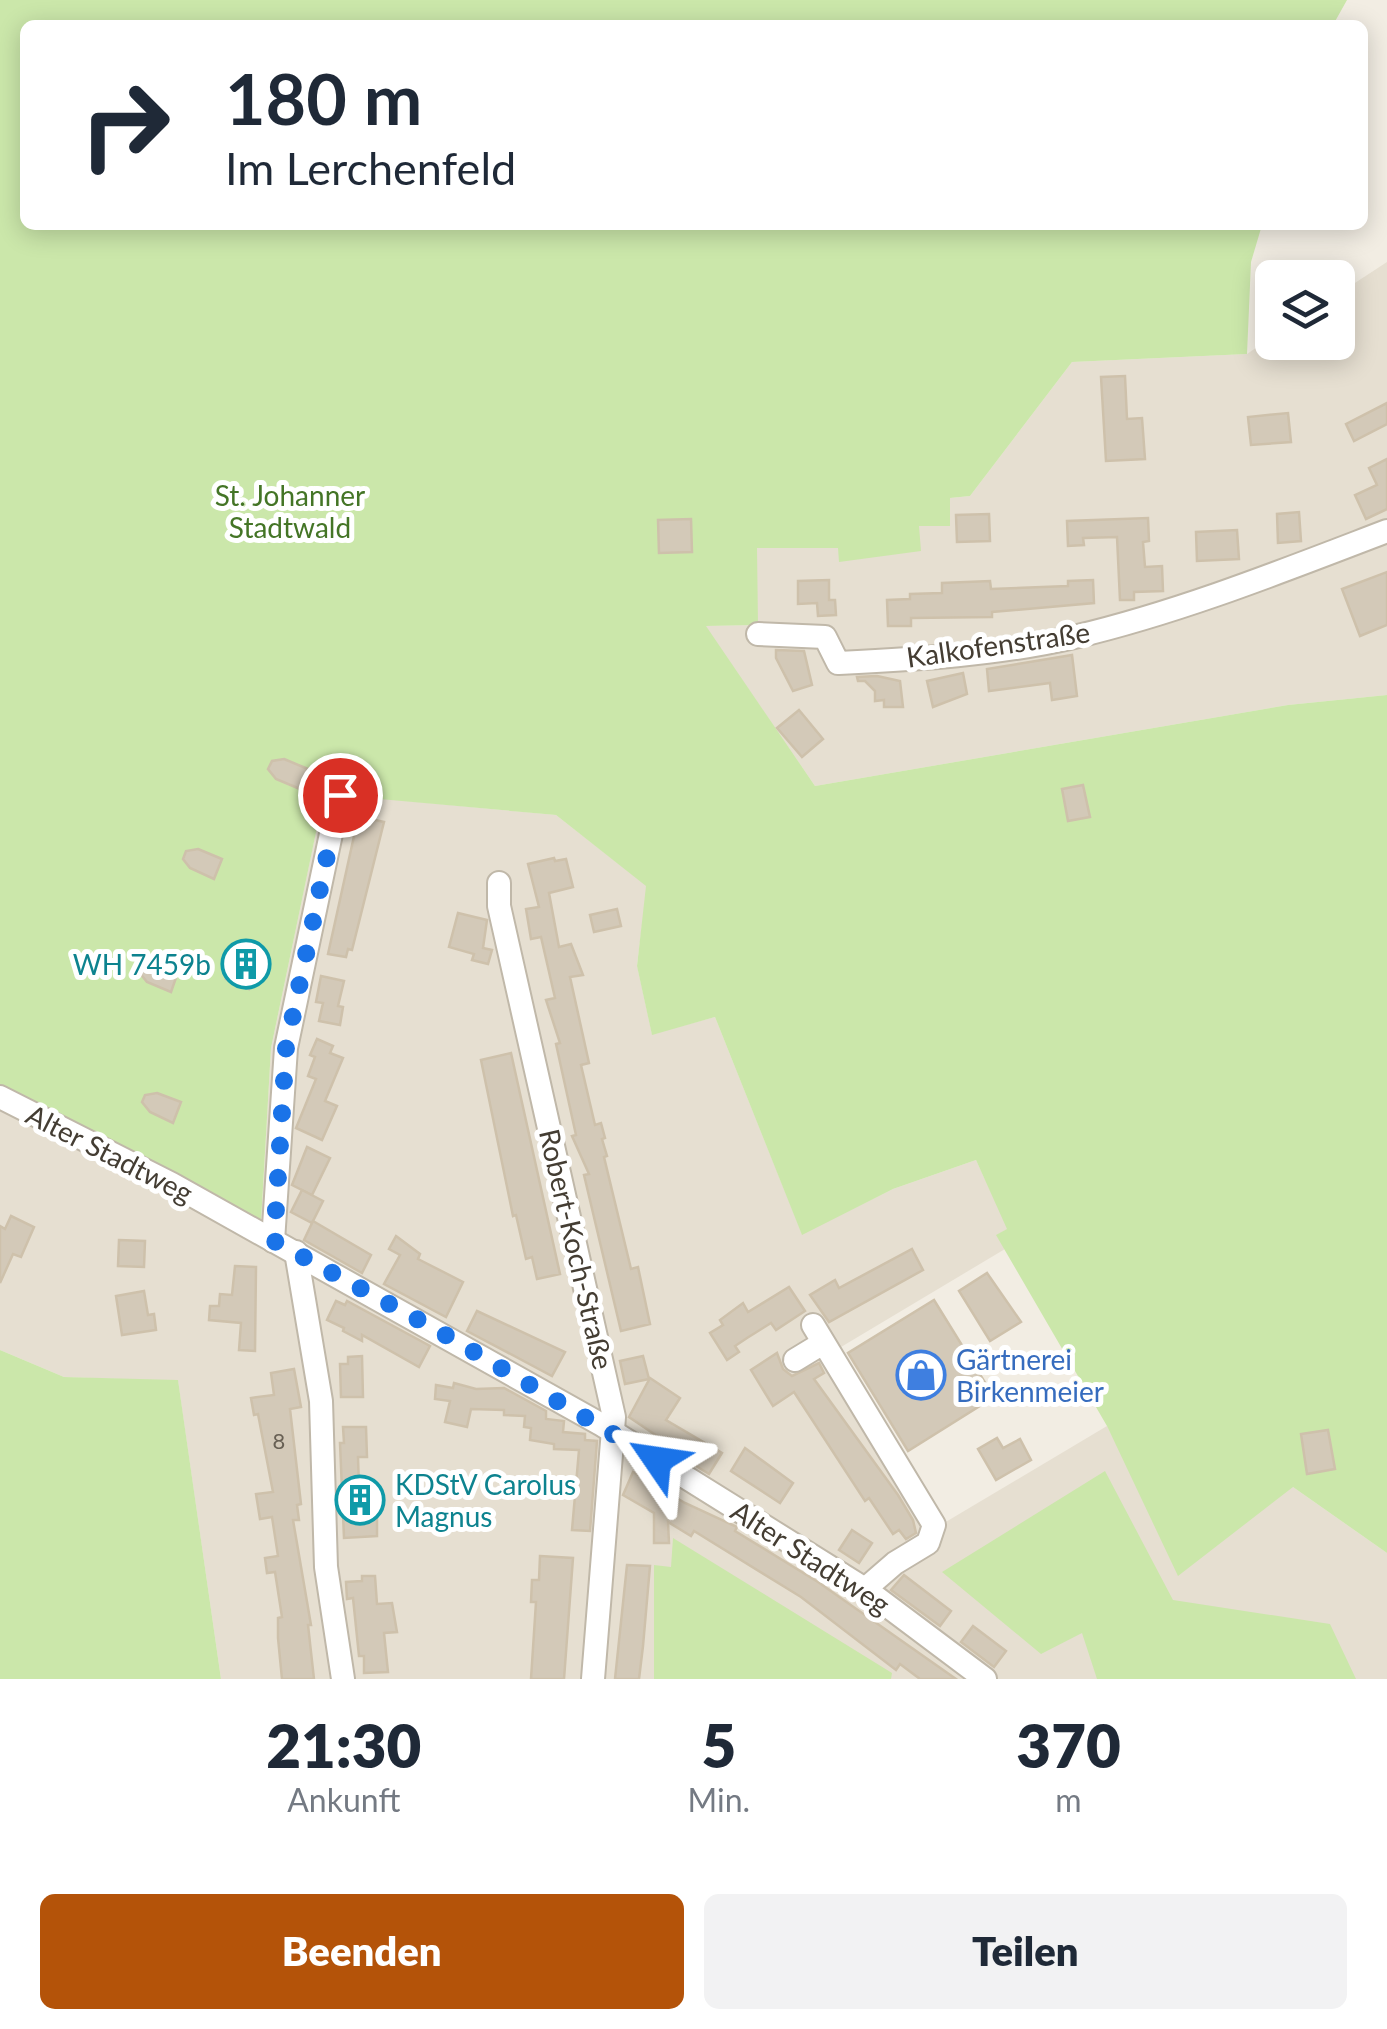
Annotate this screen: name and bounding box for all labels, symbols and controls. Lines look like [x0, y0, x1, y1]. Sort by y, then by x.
text: 180 m [225, 56, 422, 140]
icon: right [60, 60, 190, 190]
text: Im Lerchenfeld [225, 141, 516, 195]
map controls [1255, 260, 1355, 360]
button: layers [1255, 260, 1355, 360]
park label: St. Johanner Stadtwald [215, 478, 365, 544]
street label: Kalkofenstraße [904, 614, 1092, 674]
pin [298, 753, 383, 838]
icon: arrive [313, 768, 368, 823]
building icon: WH 7459b [220, 938, 272, 990]
place label: WH 7459b [73, 947, 211, 981]
street label: Alter Stadtweg [21, 1096, 199, 1210]
street label: Robert-Koch-Straße [533, 1125, 621, 1373]
place label: Gärtnerei Birkenmeier [956, 1342, 1104, 1408]
shop icon: Gärtnerei Birkenmeier [895, 1349, 947, 1401]
position arrow [605, 1408, 709, 1512]
house number: 8 [273, 1427, 285, 1454]
place label: KDStV Carolus Magnus [395, 1467, 576, 1533]
building icon: KDStV Carolus Magnus [334, 1474, 386, 1526]
street label: Alter Stadtweg [725, 1493, 897, 1621]
text: 21:30 [266, 1709, 421, 1781]
text: 5 [701, 1709, 736, 1781]
text: 370 [1016, 1709, 1121, 1781]
text: Ankunft [287, 1780, 400, 1819]
text: Min. [688, 1780, 750, 1819]
text: m [1055, 1780, 1082, 1819]
button: Beenden [40, 1894, 684, 2009]
button: Teilen [704, 1894, 1347, 2009]

